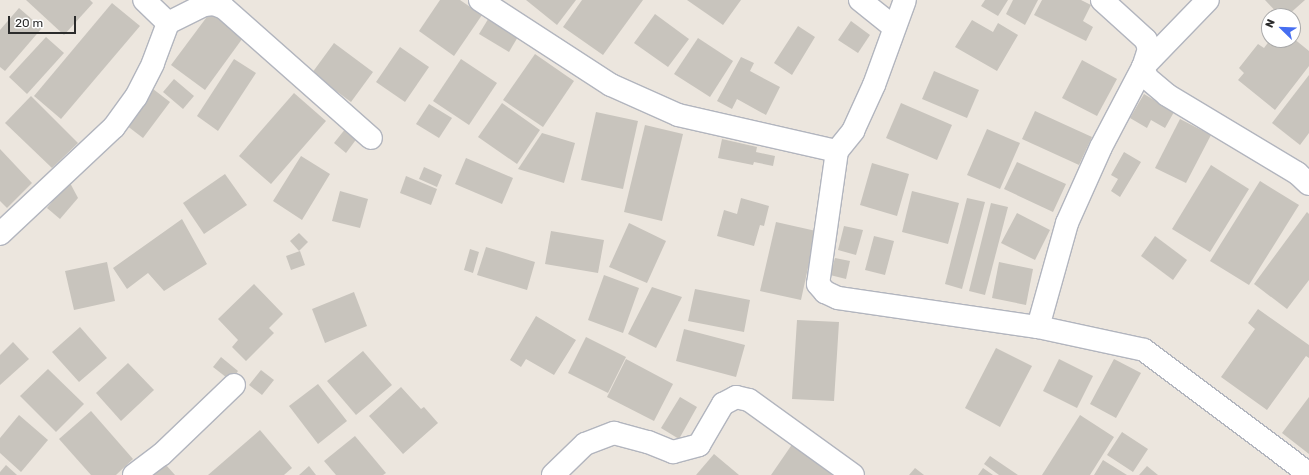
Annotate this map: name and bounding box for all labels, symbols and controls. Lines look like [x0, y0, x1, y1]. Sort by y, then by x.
scale bar [10, 8, 78, 34]
north arrow [1261, 8, 1301, 48]
text: 20 m [15, 16, 43, 30]
text: N [1263, 17, 1278, 30]

